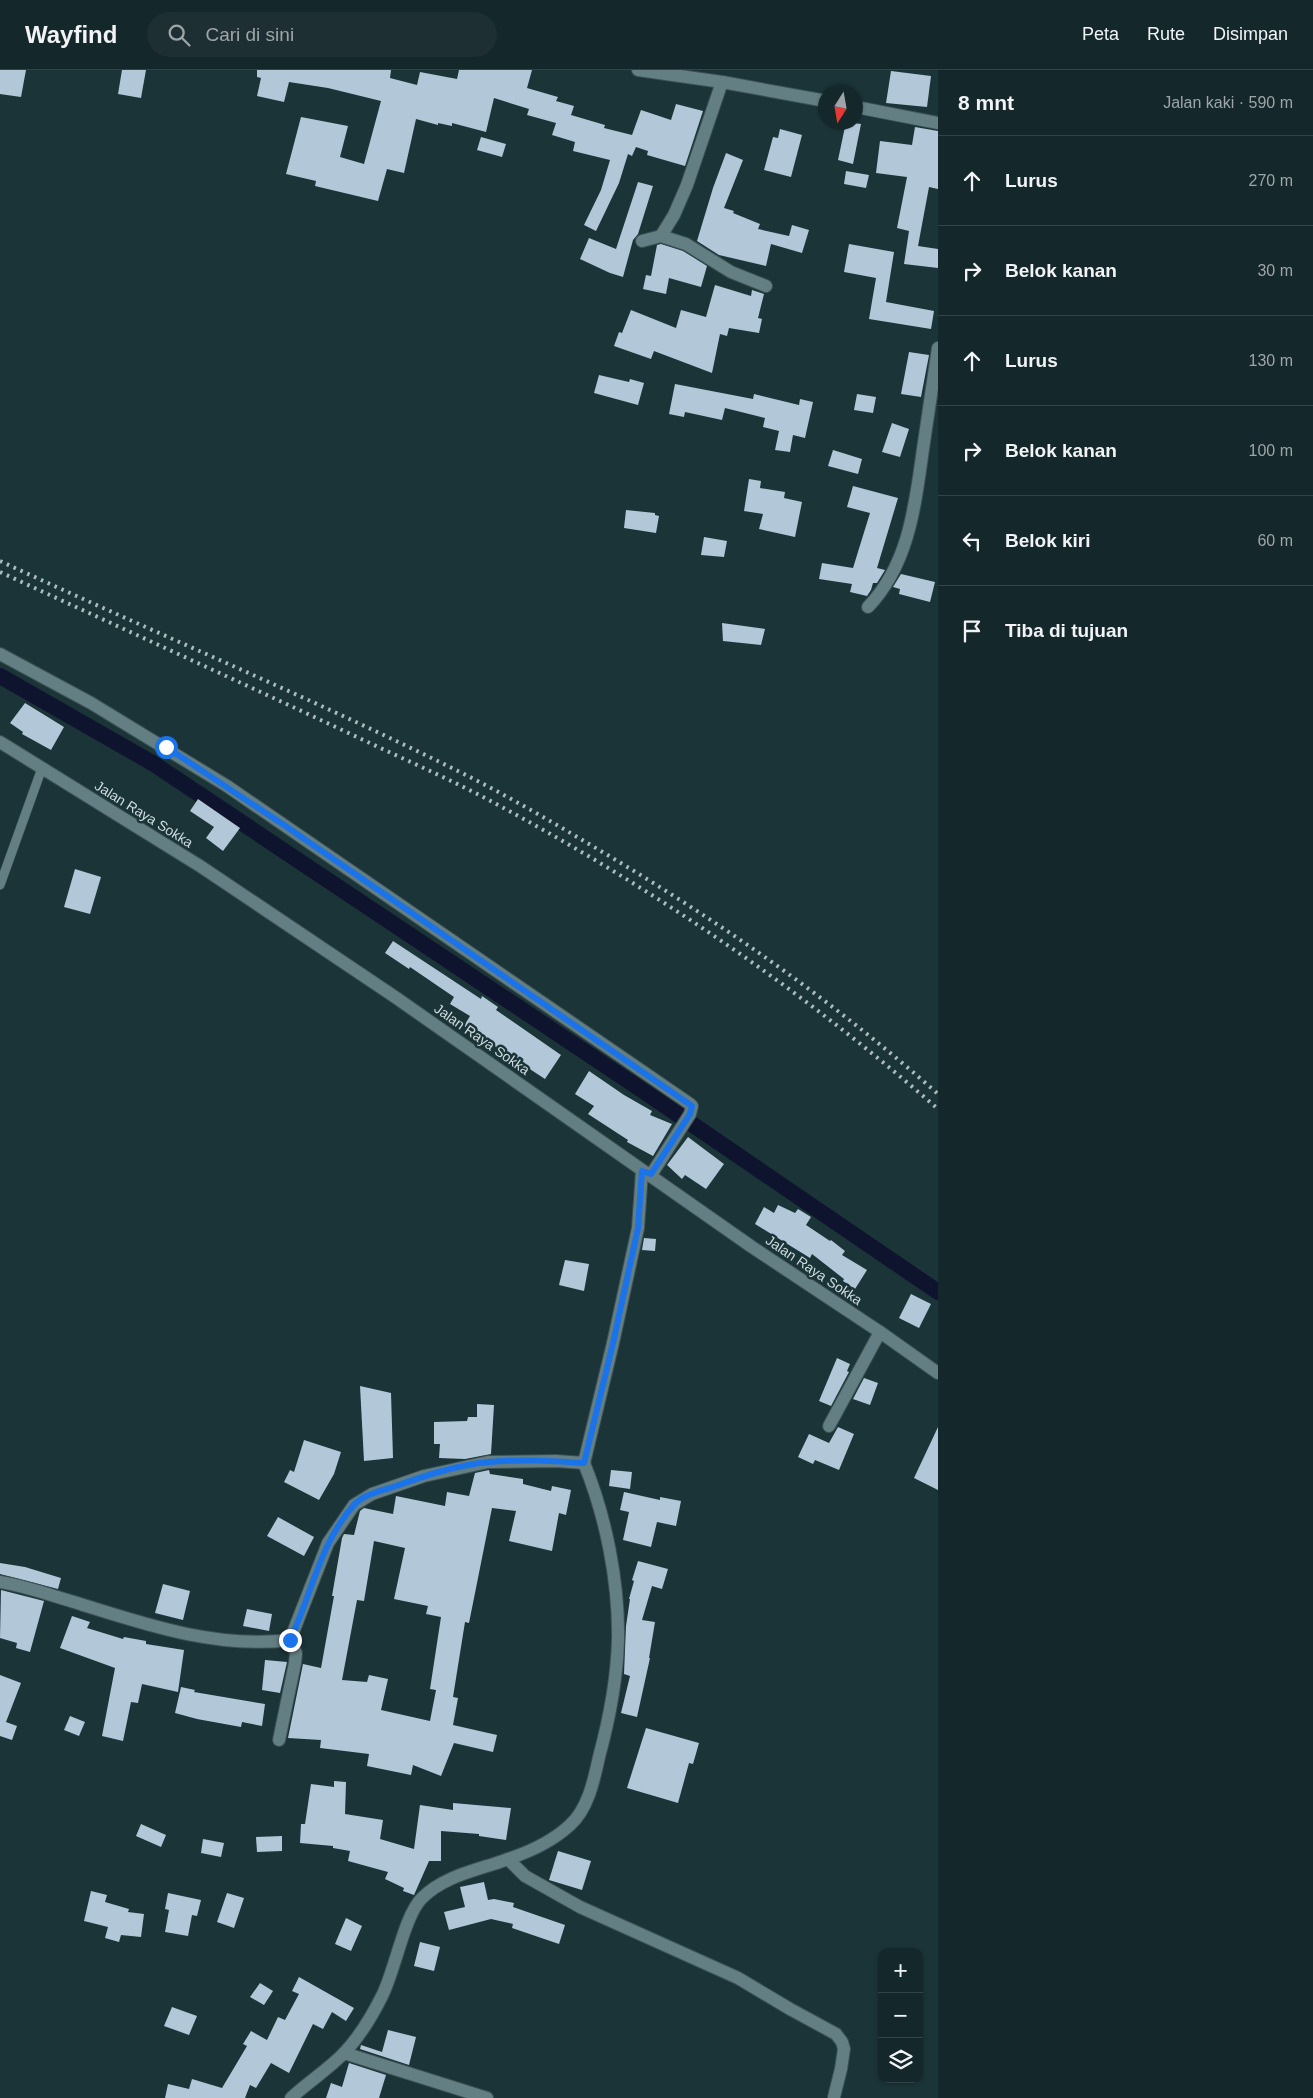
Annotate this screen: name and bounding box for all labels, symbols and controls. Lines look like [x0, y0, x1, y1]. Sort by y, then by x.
search box [147, 12, 497, 57]
text: Wayfind [25, 21, 117, 48]
icon: search [165, 21, 193, 49]
text: Cari di sini [205, 24, 294, 45]
text: Peta [1082, 24, 1119, 44]
text: Rute [1147, 24, 1185, 44]
text: Disimpan [1213, 24, 1288, 44]
north arrow [818, 85, 863, 130]
text: 8 mnt [958, 91, 1014, 114]
text: Jalan kaki · 590 m [1163, 94, 1293, 111]
icon: ahead [958, 167, 986, 195]
text: Lurus [1005, 170, 1058, 191]
text: 270 m [1249, 172, 1293, 189]
icon: right [958, 257, 986, 285]
text: Belok kanan [1005, 260, 1117, 281]
text: 30 m [1257, 262, 1293, 279]
icon: ahead [958, 347, 986, 375]
text: Lurus [1005, 350, 1058, 371]
text: 130 m [1249, 352, 1293, 369]
icon: right [958, 437, 986, 465]
text: Belok kanan [1005, 440, 1117, 461]
text: 100 m [1249, 442, 1293, 459]
icon: left [958, 527, 986, 555]
text: Belok kiri [1005, 530, 1091, 551]
text: 60 m [1257, 532, 1293, 549]
icon: arrive [958, 617, 986, 645]
text: Tiba di tujuan [1005, 620, 1128, 641]
route start [155, 736, 178, 759]
street label: Jalan Raya Sokka [92, 777, 196, 851]
street label: Jalan Raya Sokka [431, 1000, 533, 1078]
street label: Jalan Raya Sokka [763, 1232, 865, 1308]
route end [279, 1629, 302, 1652]
map controls [878, 1948, 923, 2083]
button: + [878, 1948, 923, 1993]
button: − [878, 1993, 923, 2038]
button: layers [878, 2038, 923, 2083]

